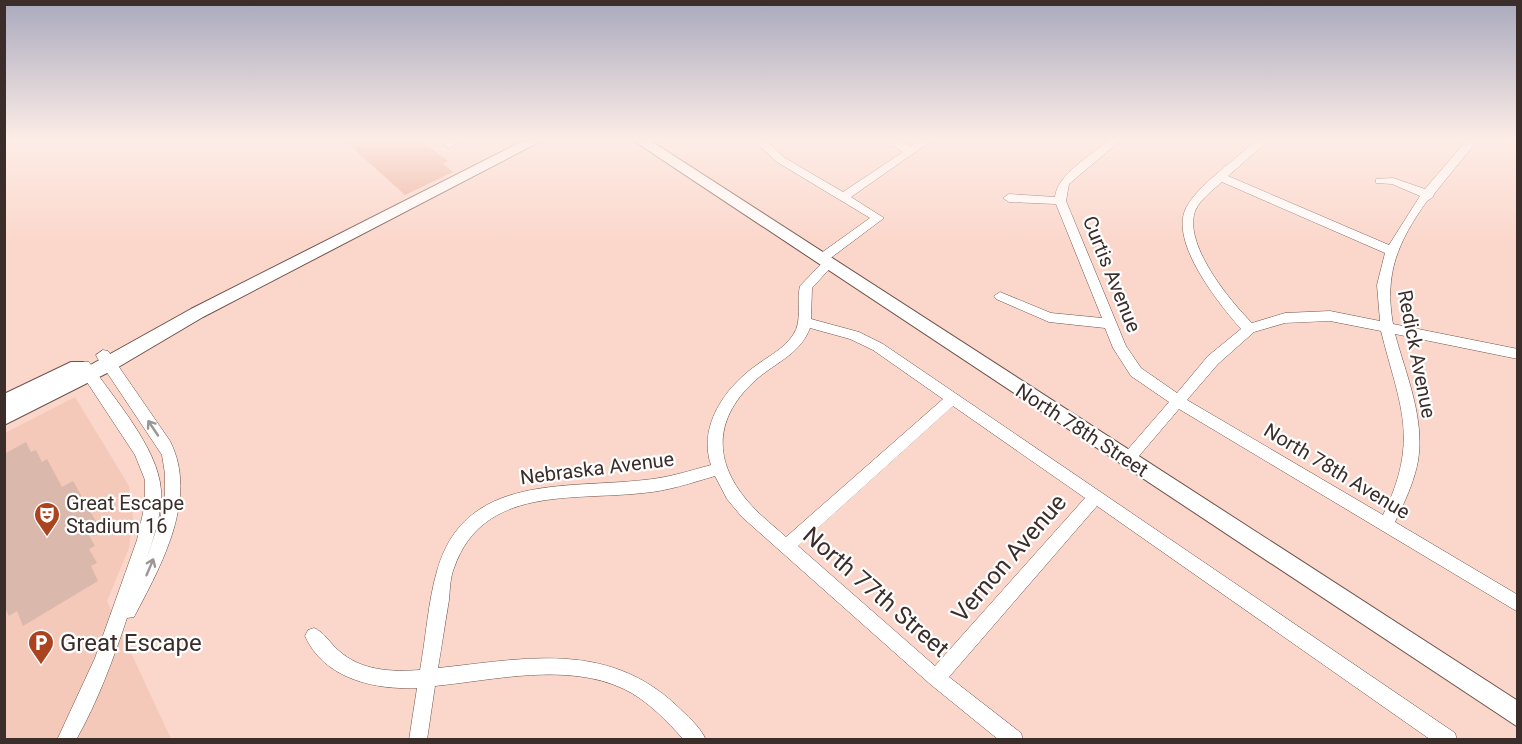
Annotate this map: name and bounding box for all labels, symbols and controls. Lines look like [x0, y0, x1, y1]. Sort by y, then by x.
street label: Curtis Avenue [1078, 212, 1146, 336]
street label: Redick Avenue [1393, 288, 1441, 420]
street label: North 78th Street [1011, 378, 1153, 482]
street label: North 78th Avenue [1260, 418, 1414, 524]
one-way arrow [147, 420, 159, 437]
street label: Nebraska Avenue [519, 447, 675, 489]
street label: Vernon Avenue [946, 488, 1072, 628]
place label: Great Escape Stadium 16 [66, 491, 184, 538]
theatre icon: Great Escape Stadium 16 [32, 500, 62, 538]
street label: North 77th Street [797, 521, 955, 663]
one-way arrow [145, 558, 156, 576]
parking icon: Great Escape [26, 628, 56, 666]
place label: Great Escape [60, 629, 202, 657]

